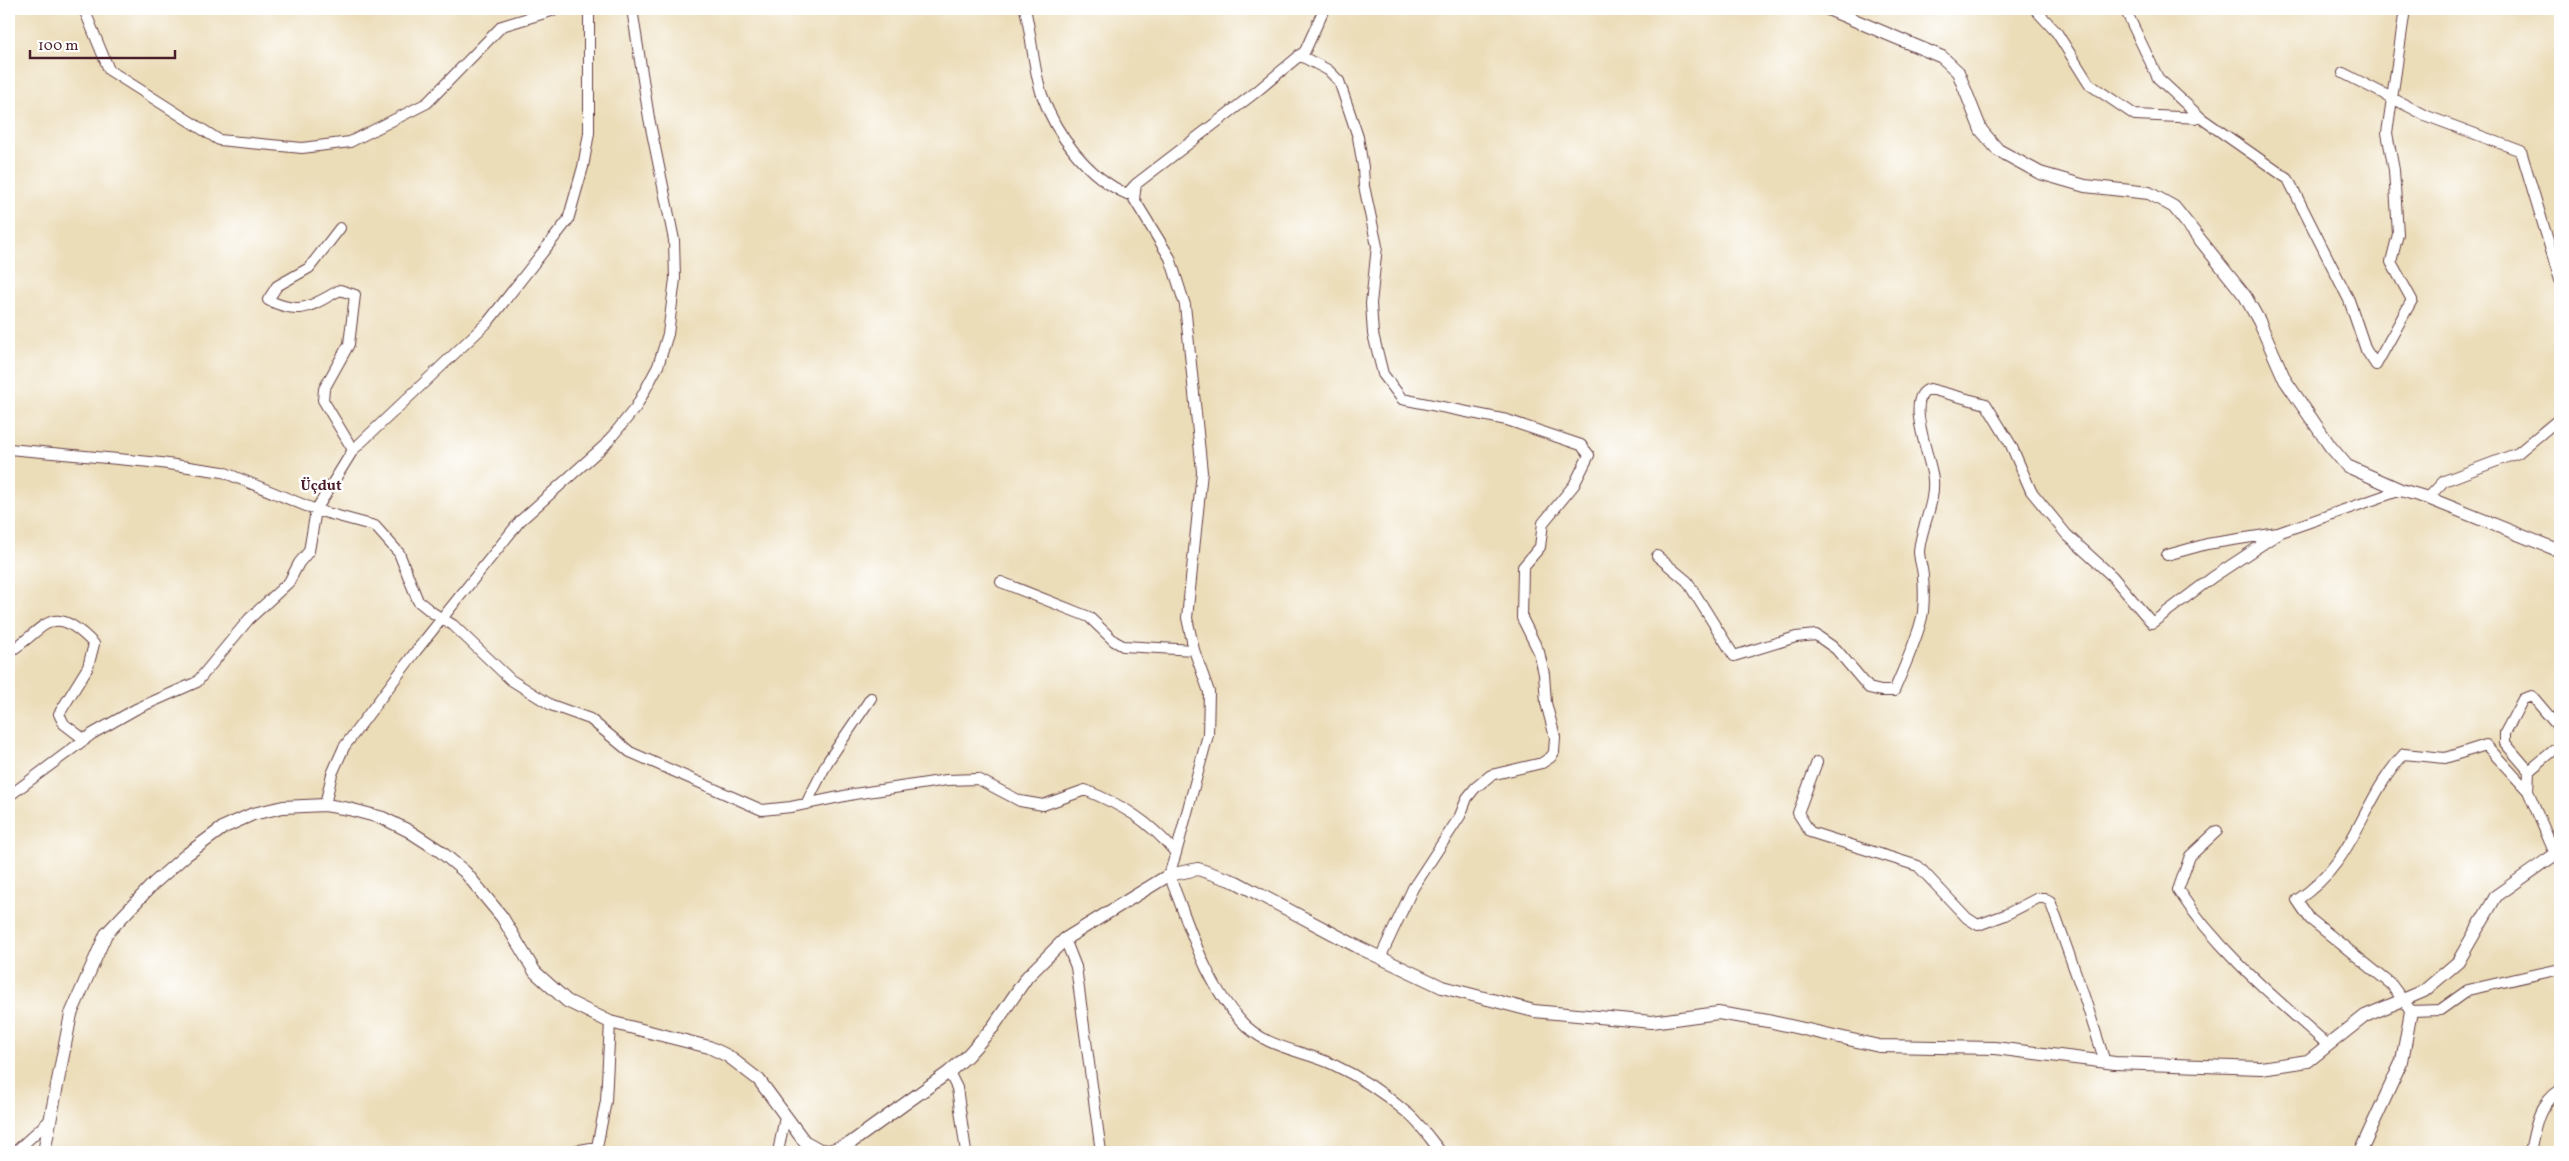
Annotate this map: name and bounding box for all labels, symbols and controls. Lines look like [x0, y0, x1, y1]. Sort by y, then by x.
scale bar [30, 28, 175, 60]
text: 100 m [38, 36, 78, 57]
district label: Üçdut [300, 476, 342, 497]

